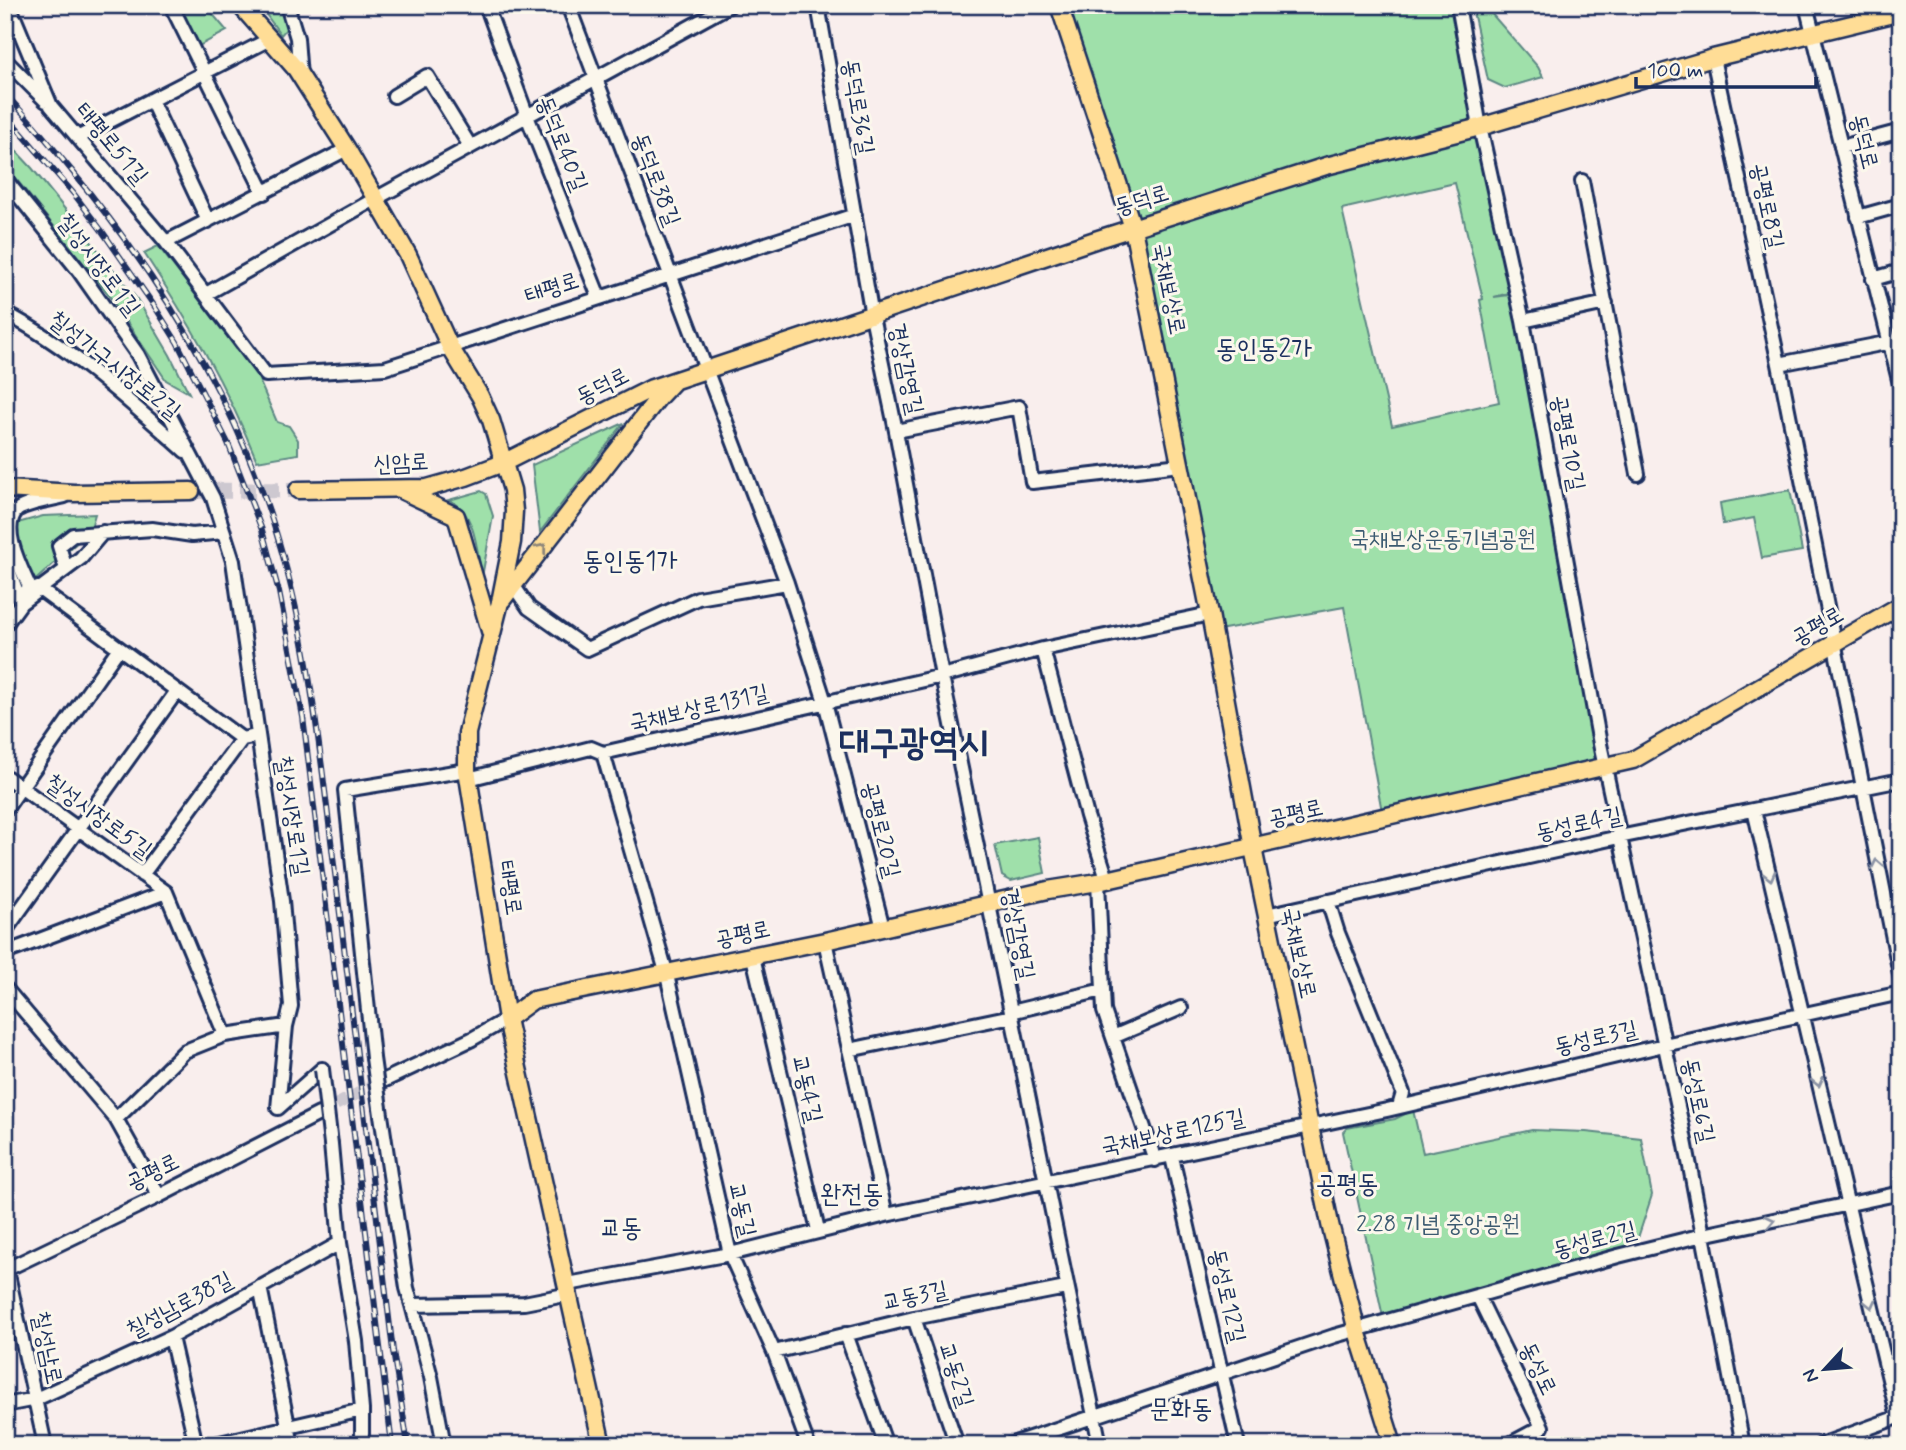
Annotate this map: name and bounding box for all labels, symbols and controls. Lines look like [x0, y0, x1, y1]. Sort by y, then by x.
scale bar [1636, 46, 1817, 90]
street label: 동덕로36길 [834, 57, 880, 157]
text: 100 m [1647, 57, 1703, 85]
street label: 동덕로40길 [528, 92, 594, 196]
street label: 태평로51길 [68, 97, 154, 191]
street label: 동덕로 [1842, 111, 1884, 173]
street label: 동덕로38길 [624, 129, 686, 231]
street label: 공평로8길 [1742, 160, 1790, 252]
street label: 동덕로 [1111, 179, 1173, 223]
street label: 칠성시장로1길 [50, 208, 146, 322]
street label: 국채보상로 [1144, 241, 1192, 337]
street label: 태평로 [521, 266, 583, 312]
street label: 칠성가구시장로2길 [42, 305, 186, 427]
street label: 경상감영길 [881, 321, 929, 417]
district label: 동인동2가 [1216, 333, 1312, 367]
street label: 동덕로 [571, 361, 635, 413]
street label: 공평로10길 [1543, 392, 1591, 494]
street label: 신암로 [372, 448, 430, 480]
park label: 국채보상운동기념공원 [1350, 525, 1536, 555]
one-way arrow [534, 543, 547, 555]
district label: 동인동1가 [582, 545, 678, 579]
street label: 공평로 [1786, 600, 1850, 654]
street label: 국채보상로131길 [626, 678, 772, 740]
district label: 대구광역시 [840, 720, 988, 768]
street label: 칠성시장로1길 [267, 754, 315, 878]
street label: 칠성시장로5길 [39, 768, 157, 866]
street label: 공평로20길 [854, 779, 906, 881]
street label: 공평로 [1266, 793, 1326, 835]
street label: 동성로4길 [1533, 801, 1625, 849]
street label: 태평로 [490, 858, 528, 918]
one-way arrow [1871, 858, 1886, 870]
one-way arrow [1761, 870, 1776, 882]
street label: 경상감영길 [993, 886, 1041, 982]
street label: 국채보상로 [1274, 905, 1322, 1001]
street label: 공평로 [713, 915, 773, 955]
street label: 동성로3길 [1551, 1015, 1641, 1063]
street label: 교동4길 [784, 1052, 828, 1126]
street label: 동성로6길 [1673, 1056, 1721, 1146]
one-way arrow [1810, 1076, 1825, 1088]
street label: 국채보상로125길 [1098, 1103, 1248, 1163]
street label: 공평로 [121, 1147, 185, 1199]
district label: 공평동 [1316, 1168, 1378, 1202]
district label: 완전동 [821, 1178, 883, 1212]
street label: 교동길 [720, 1180, 762, 1240]
park label: 2.28 기념 중앙공원 [1356, 1210, 1520, 1240]
district label: 교동 [600, 1212, 642, 1246]
street label: 동성로2길 [1550, 1215, 1640, 1267]
one-way arrow [1764, 1215, 1776, 1230]
street label: 동성로12길 [1201, 1246, 1251, 1346]
street label: 칠성남로38길 [122, 1266, 238, 1346]
street label: 교동3길 [880, 1275, 950, 1319]
one-way arrow [1863, 1298, 1877, 1310]
street label: 칠성남로 [24, 1309, 68, 1387]
north arrow [1790, 1334, 1860, 1404]
street label: 동성로 [1511, 1337, 1563, 1401]
street label: 교동2길 [930, 1339, 980, 1411]
text: N [1797, 1365, 1825, 1387]
district label: 문화동 [1150, 1393, 1212, 1427]

